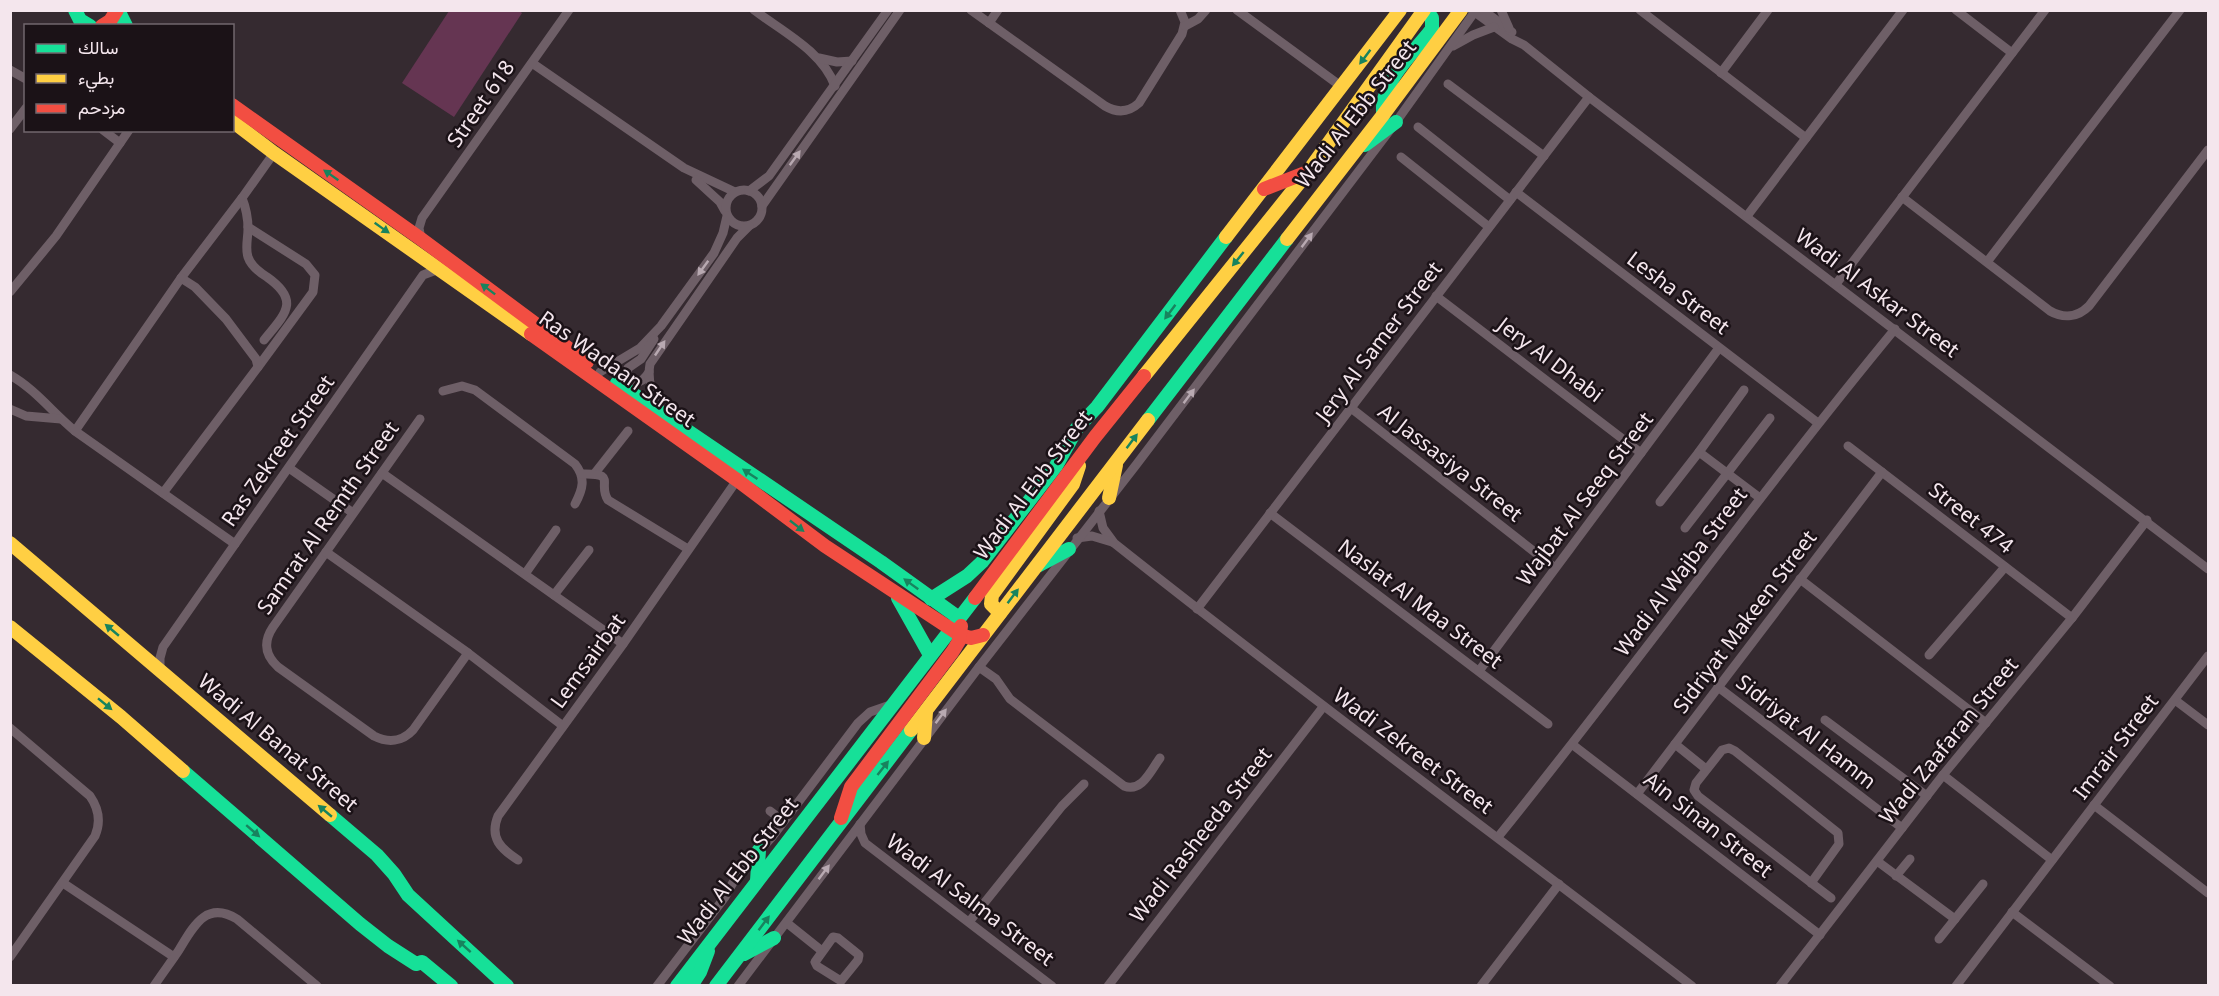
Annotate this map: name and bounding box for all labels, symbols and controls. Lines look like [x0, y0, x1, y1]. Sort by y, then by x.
legend [24, 24, 234, 132]
street label: Wadi Al Ebb Street [1289, 33, 1422, 193]
text: سالك [78, 35, 118, 59]
one-way arrow [1359, 49, 1371, 65]
street label: Street 618 [440, 54, 520, 152]
text: بطيء [78, 65, 114, 93]
text: مزدحم [78, 95, 125, 120]
one-way arrow [789, 151, 801, 167]
one-way arrow [323, 169, 338, 181]
street label: Wadi Al Askar Street [1790, 221, 1966, 363]
one-way arrow [374, 222, 390, 234]
one-way arrow [1300, 233, 1312, 248]
street label: Lesha Street [1622, 244, 1736, 340]
one-way arrow [1232, 251, 1245, 266]
street label: Jery Al Samer Street [1307, 255, 1448, 429]
one-way arrow [697, 260, 709, 276]
one-way arrow [481, 283, 497, 295]
street label: Ras Wadaan Street [534, 304, 702, 433]
one-way arrow [1164, 304, 1176, 320]
street label: Jery Al Dhabi [1491, 309, 1609, 408]
one-way arrow [654, 340, 665, 356]
street label: Ras Zekreet Street [214, 369, 340, 532]
one-way arrow [1182, 388, 1194, 403]
street label: Al Jassasiya Street [1373, 397, 1529, 528]
street label: Wadi Al Ebb Street [967, 404, 1098, 565]
street label: Wajbat Al Seeq Street [1510, 406, 1659, 591]
street label: Samrat Al Remth Street [250, 415, 405, 619]
one-way arrow [1125, 433, 1137, 448]
one-way arrow [742, 469, 759, 480]
street label: Street 474 [1924, 475, 2020, 559]
street label: Wadi Al Wajba Street [1608, 481, 1753, 661]
one-way arrow [789, 519, 804, 531]
street label: Sidriyat Makeen Street [1666, 524, 1823, 719]
street label: Naslat Al Maa Street [1333, 532, 1509, 675]
one-way arrow [904, 578, 920, 590]
one-way arrow [1007, 588, 1019, 603]
street label: Lemsairbat [543, 607, 631, 713]
one-way arrow [105, 624, 120, 637]
street label: Wadi Zaafaran Street [1872, 651, 2024, 829]
street label: Wadi Al Banat Street [193, 667, 365, 818]
street label: Sidriyat Al Hamm [1731, 668, 1882, 795]
street label: Wadi Zekreet Street [1328, 681, 1500, 820]
street label: Imrair Street [2066, 688, 2164, 805]
one-way arrow [97, 697, 113, 710]
one-way arrow [935, 709, 947, 725]
street label: Wadi Rasheeda Street [1123, 741, 1278, 928]
one-way arrow [876, 760, 888, 775]
street label: Ain Sinan Street [1639, 765, 1779, 884]
street label: Wadi Al Ebb Street [671, 790, 804, 950]
one-way arrow [317, 804, 333, 817]
one-way arrow [245, 824, 260, 838]
street label: Wadi Al Salma Street [881, 827, 1061, 972]
one-way arrow [818, 865, 830, 880]
one-way arrow [758, 915, 770, 931]
one-way arrow [456, 939, 471, 953]

